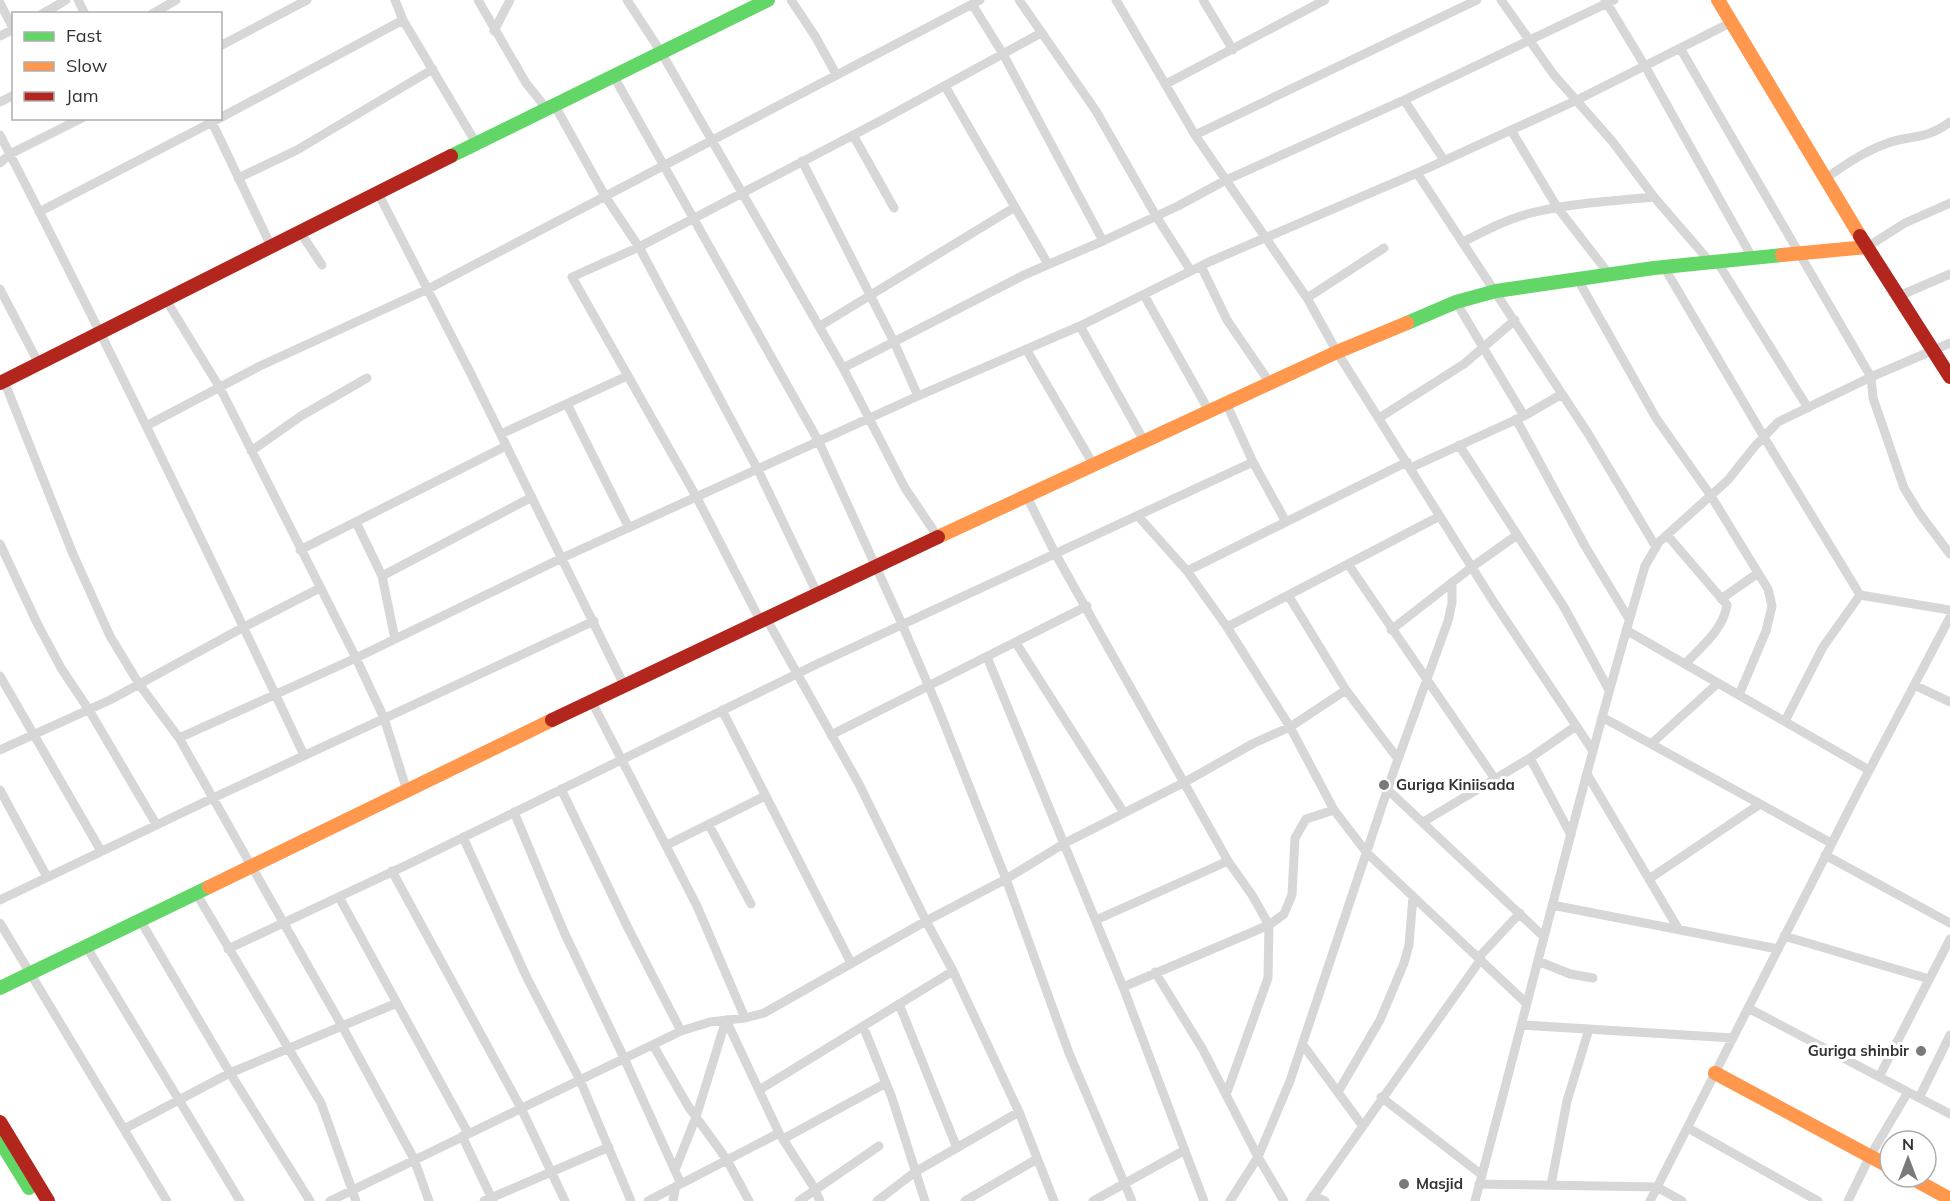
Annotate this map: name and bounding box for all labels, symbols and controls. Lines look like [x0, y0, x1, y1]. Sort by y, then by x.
legend [12, 12, 222, 120]
text: Fast [66, 24, 102, 47]
text: Slow [66, 54, 108, 77]
text: Jam [66, 84, 99, 107]
place label: Guriga Kiniisada [1396, 775, 1515, 794]
marker: Guriga Kiniisada [1377, 778, 1391, 792]
place label: Guriga shinbir [1808, 1041, 1909, 1060]
marker: Guriga shinbir [1914, 1044, 1928, 1058]
north arrow [1878, 1129, 1938, 1189]
text: N [1902, 1134, 1914, 1154]
place label: Masjid [1416, 1174, 1463, 1193]
marker: Masjid [1397, 1177, 1411, 1191]

